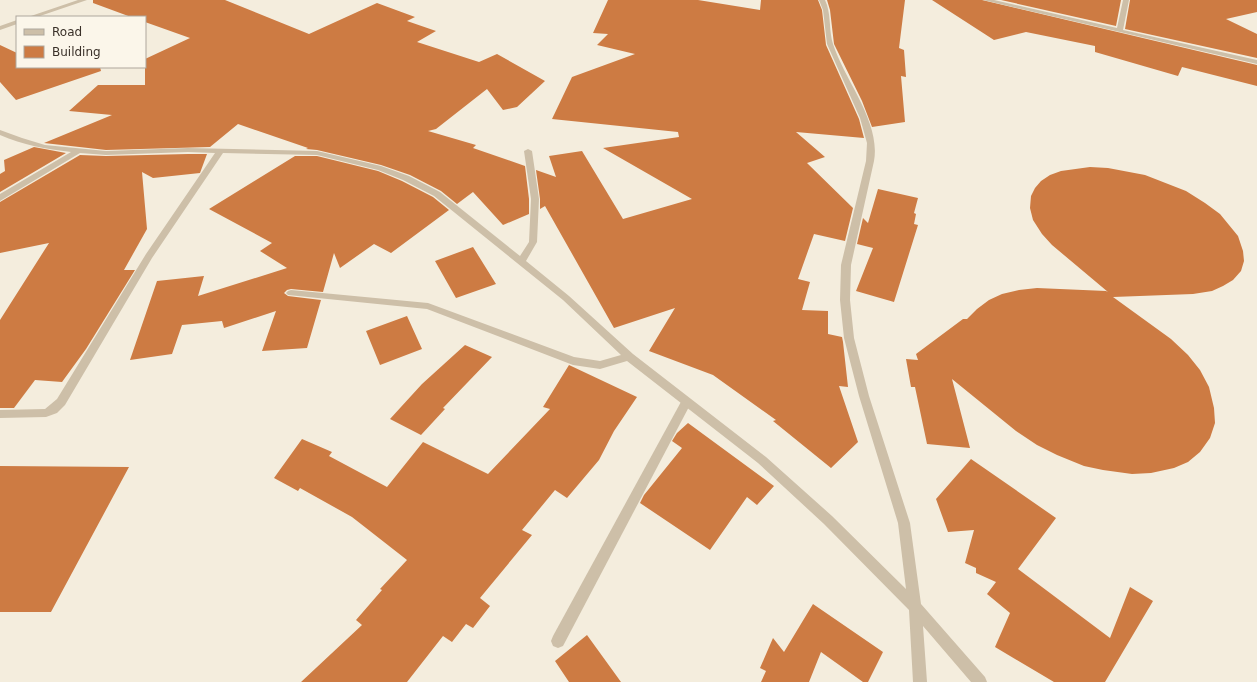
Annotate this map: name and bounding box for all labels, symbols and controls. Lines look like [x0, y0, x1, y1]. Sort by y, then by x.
legend [16, 16, 146, 68]
text: Road [52, 25, 82, 39]
text: Building [52, 45, 101, 59]

